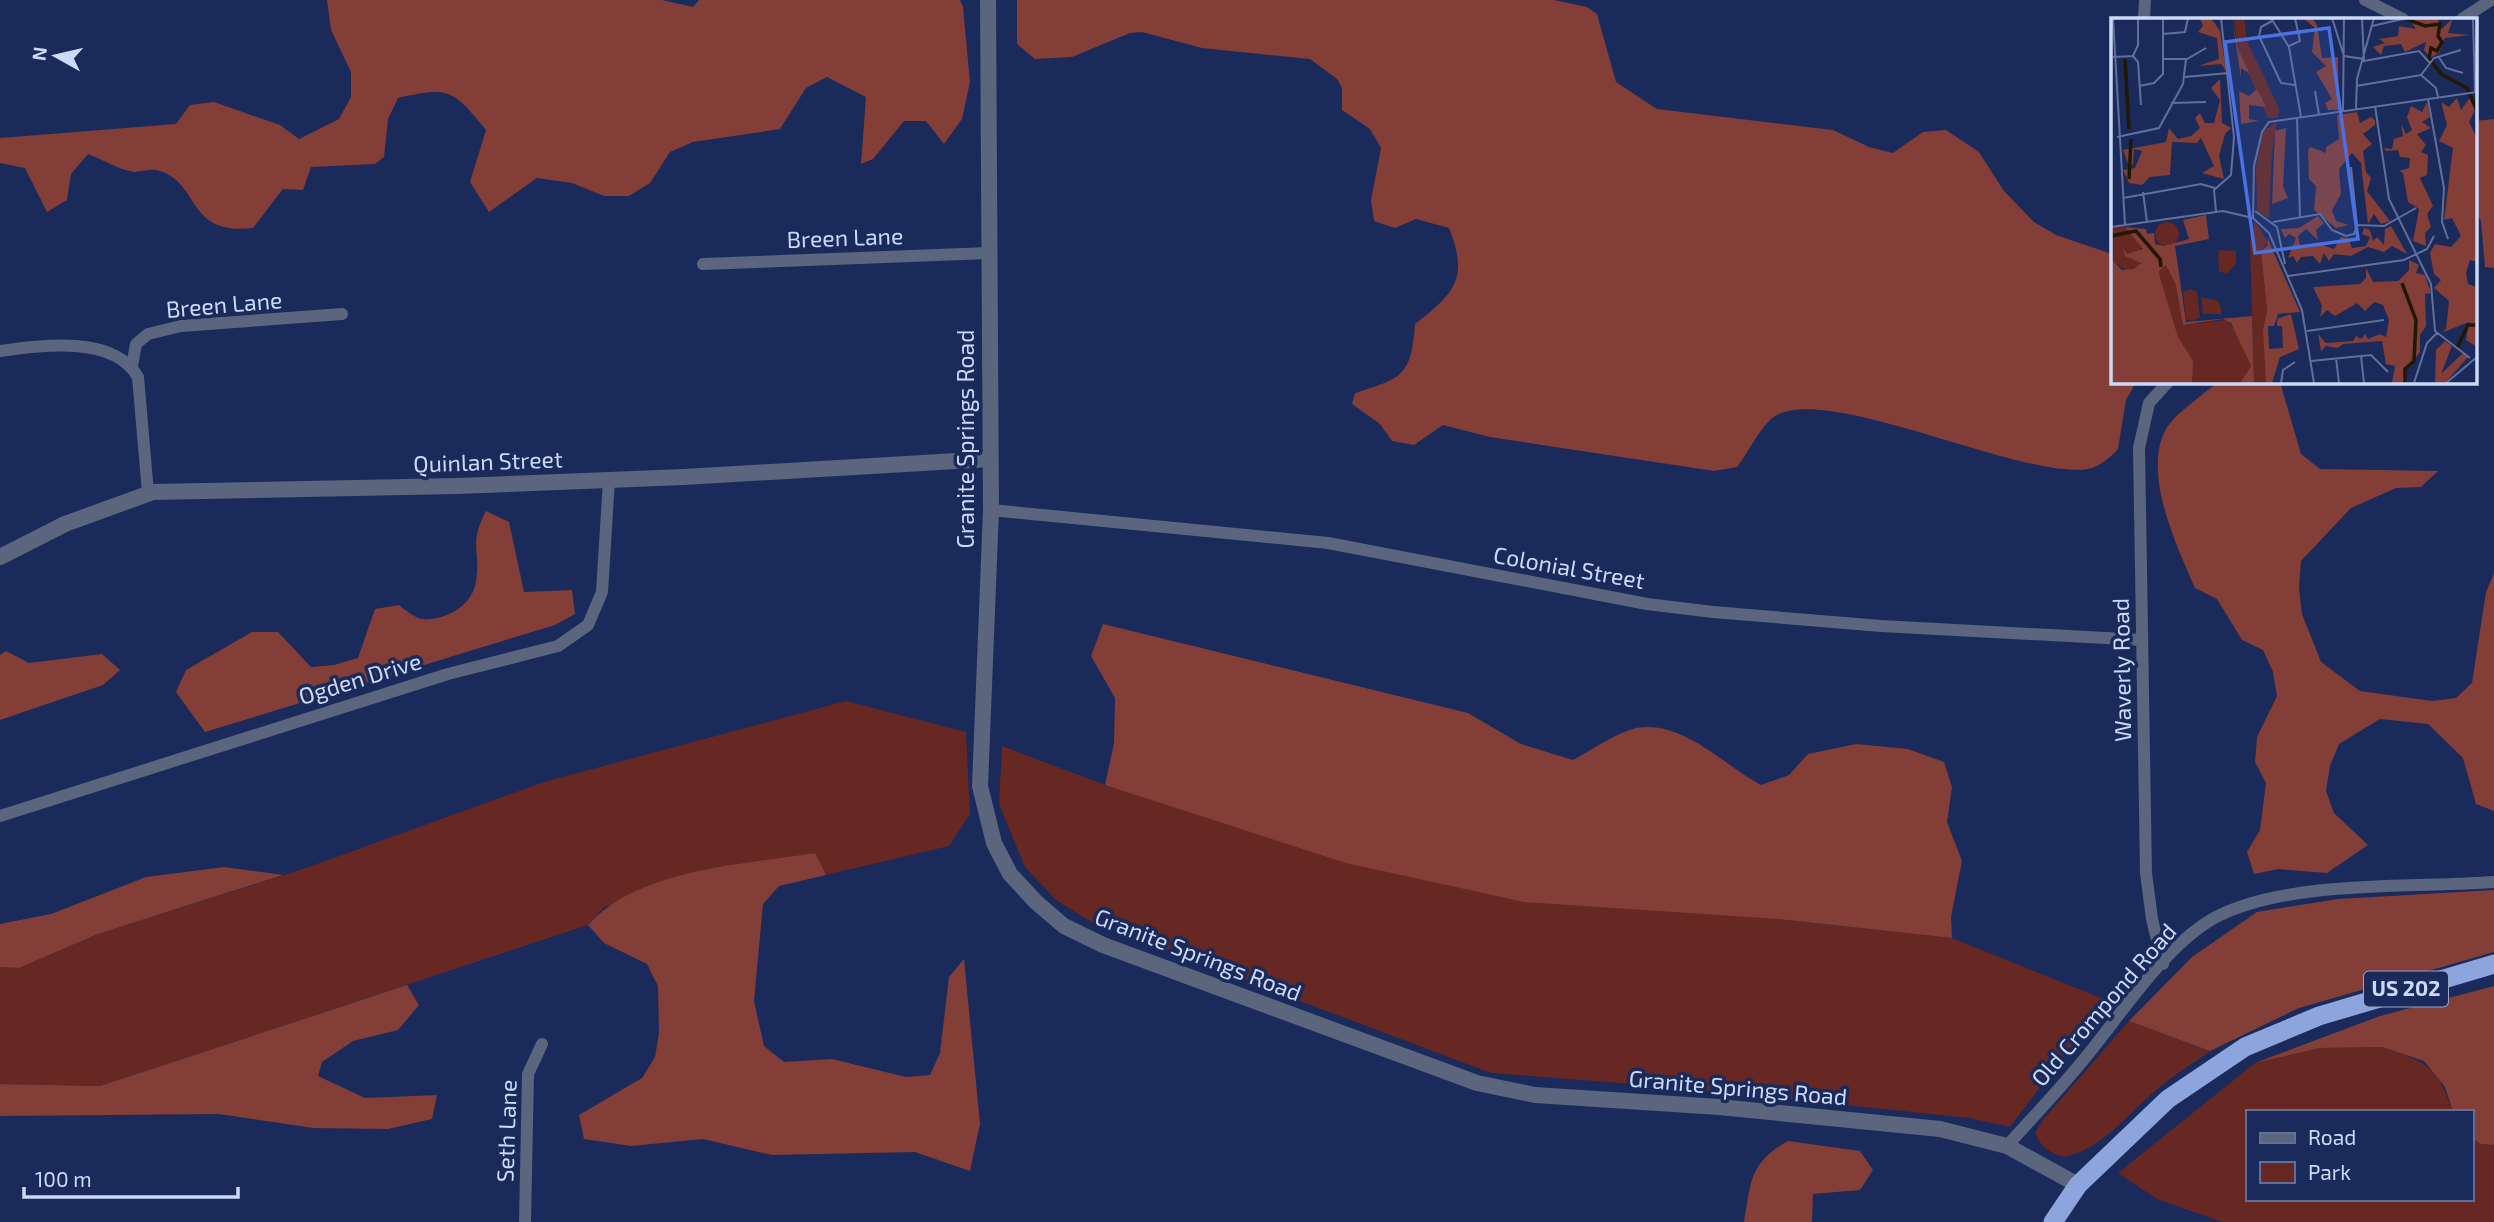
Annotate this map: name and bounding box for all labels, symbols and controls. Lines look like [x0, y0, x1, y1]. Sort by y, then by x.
inset map [2111, 18, 2476, 383]
north arrow [21, 21, 91, 91]
text: N [26, 45, 51, 62]
street label: Breen Lane [786, 221, 904, 253]
street label: Breen Lane [165, 285, 283, 323]
street label: Granite Springs Road [951, 330, 979, 548]
street label: Quinlan Street [413, 444, 563, 478]
street label: Colonial Street [1491, 540, 1647, 594]
street label: Waverly Road [2106, 598, 2136, 742]
street label: Ogden Drive [295, 646, 424, 710]
street label: Granite Springs Road [1091, 902, 1305, 1006]
street label: Old Crompond Road [2025, 917, 2182, 1092]
road number: US 202 [2364, 972, 2448, 1006]
street label: Granite Springs Road [1628, 1064, 1848, 1110]
street label: Seth Lane [490, 1079, 522, 1183]
legend [2246, 1110, 2473, 1201]
text: Road [2308, 1124, 2356, 1149]
scale bar [24, 1156, 238, 1200]
text: Park [2308, 1159, 2351, 1184]
text: 100 m [35, 1166, 92, 1191]

